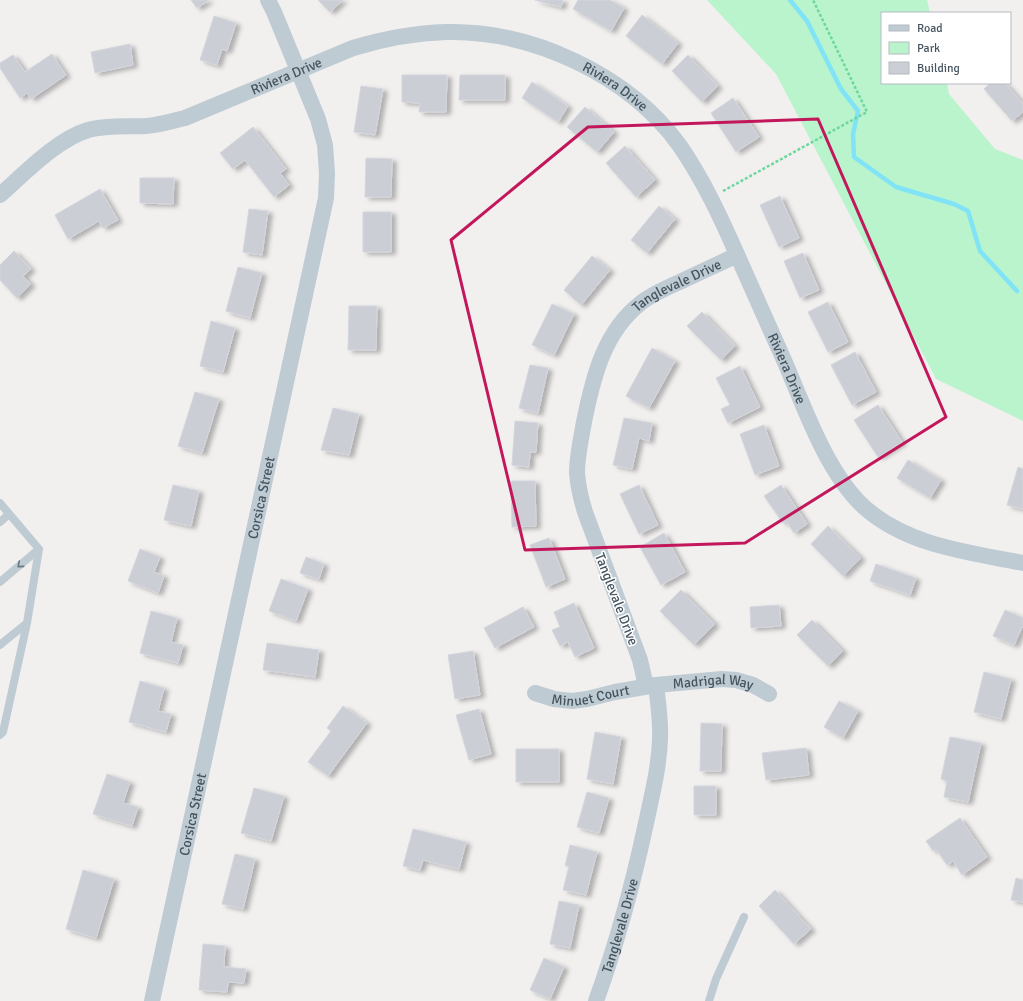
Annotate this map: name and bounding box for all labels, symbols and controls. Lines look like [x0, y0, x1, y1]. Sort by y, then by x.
legend [881, 12, 1011, 84]
text: Road [917, 21, 943, 36]
text: Park [917, 41, 940, 56]
street label: Riviera Drive [248, 54, 325, 99]
street label: Riviera Drive [580, 58, 651, 115]
text: Building [917, 61, 960, 76]
street label: Tanglevale Drive [629, 256, 724, 315]
street label: Riviera Drive [764, 330, 809, 407]
street label: Corsica Street [244, 455, 279, 541]
street label: Tanglevale Drive [591, 551, 642, 648]
one-way arrow [17, 561, 24, 568]
street label: Madrigal Way [672, 671, 756, 694]
street label: Minuet Court [551, 682, 631, 710]
street label: Corsica Street [176, 771, 210, 857]
street label: Tanglevale Drive [598, 877, 642, 975]

